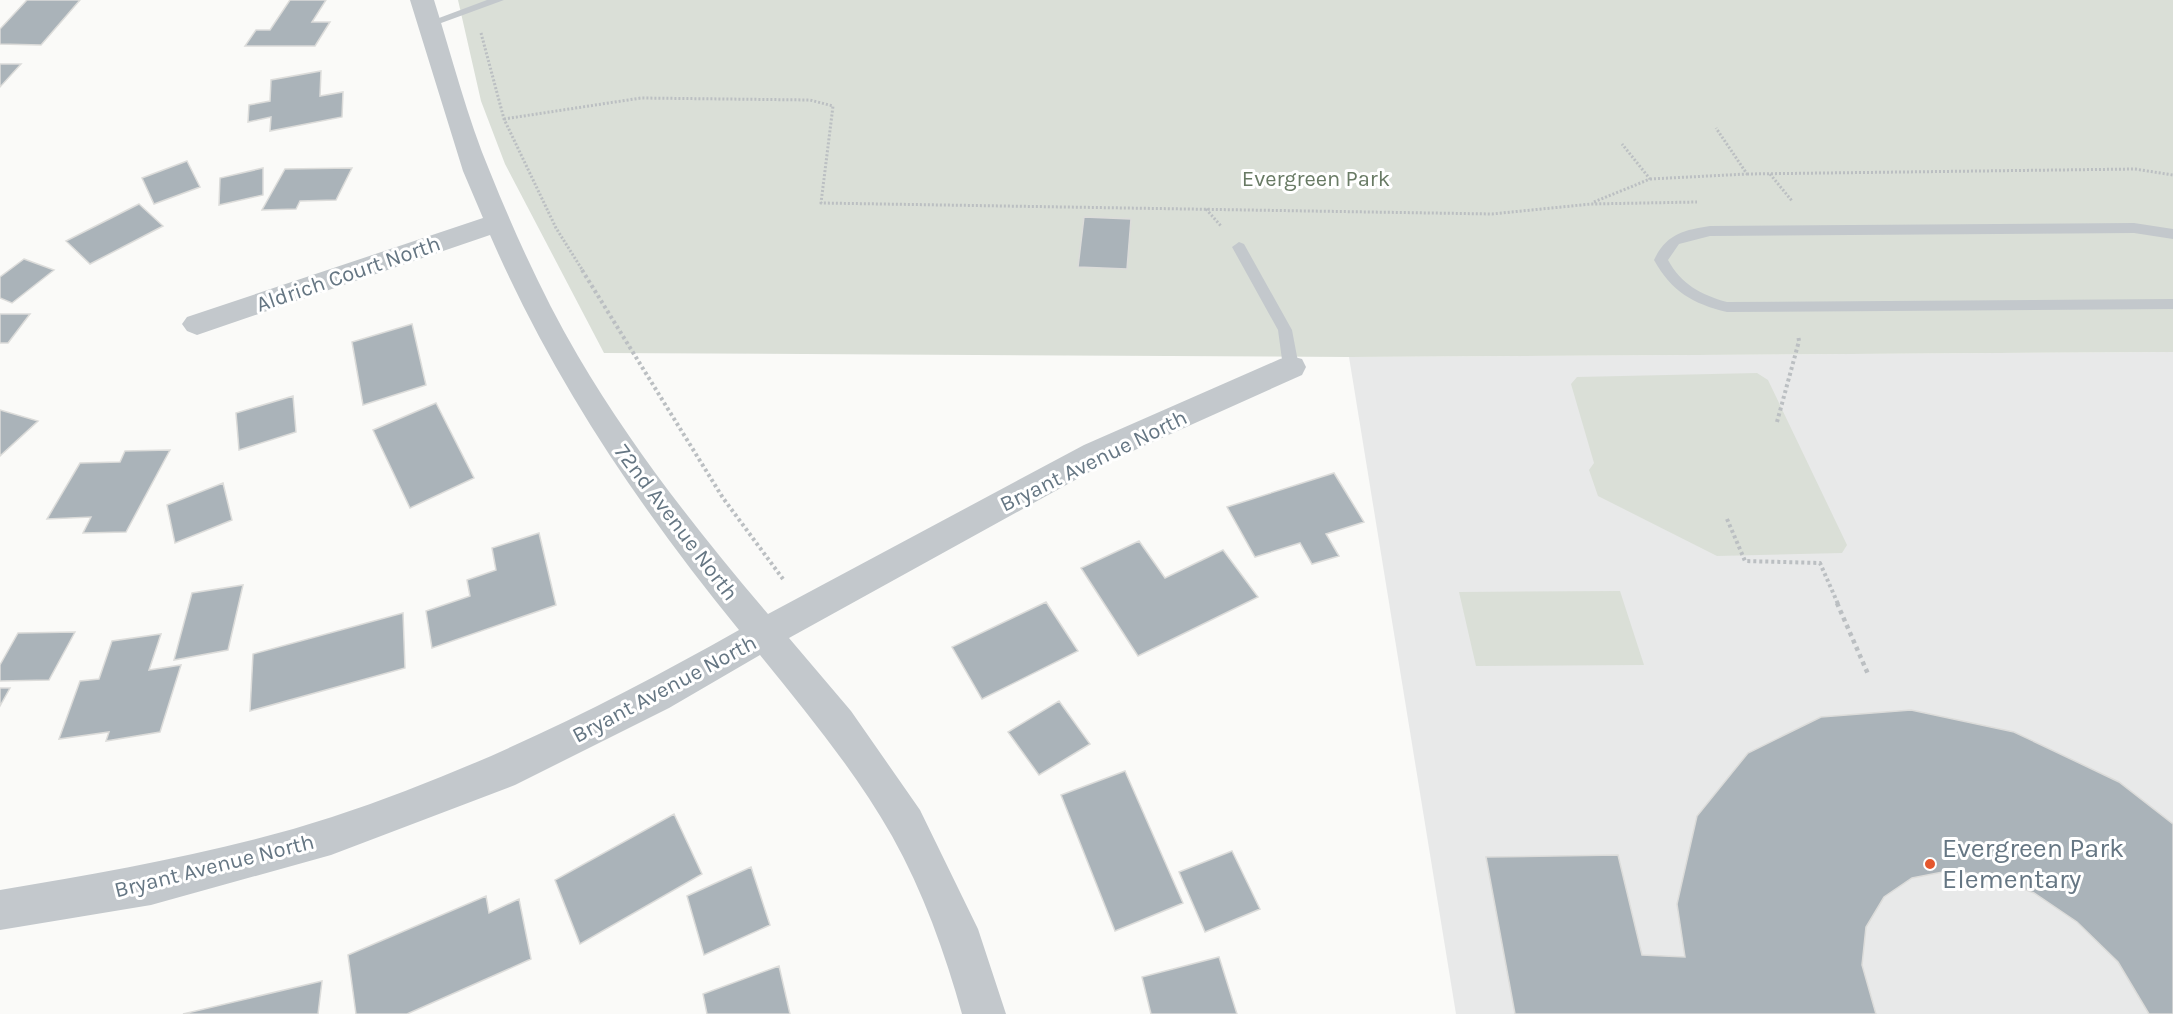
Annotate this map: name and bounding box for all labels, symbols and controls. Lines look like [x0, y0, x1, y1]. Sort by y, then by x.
park label: Evergreen Park [1242, 166, 1390, 192]
street label: Aldrich Court North [253, 230, 444, 318]
street label: Bryant Avenue North [996, 404, 1191, 518]
street label: 72nd Avenue North [609, 439, 743, 606]
street label: Bryant Avenue North [568, 629, 761, 748]
street label: Bryant Avenue North [112, 829, 317, 903]
place label: Evergreen Park Elementary [1942, 832, 2124, 895]
marker: Evergreen Park Elementary [1923, 857, 1937, 871]

